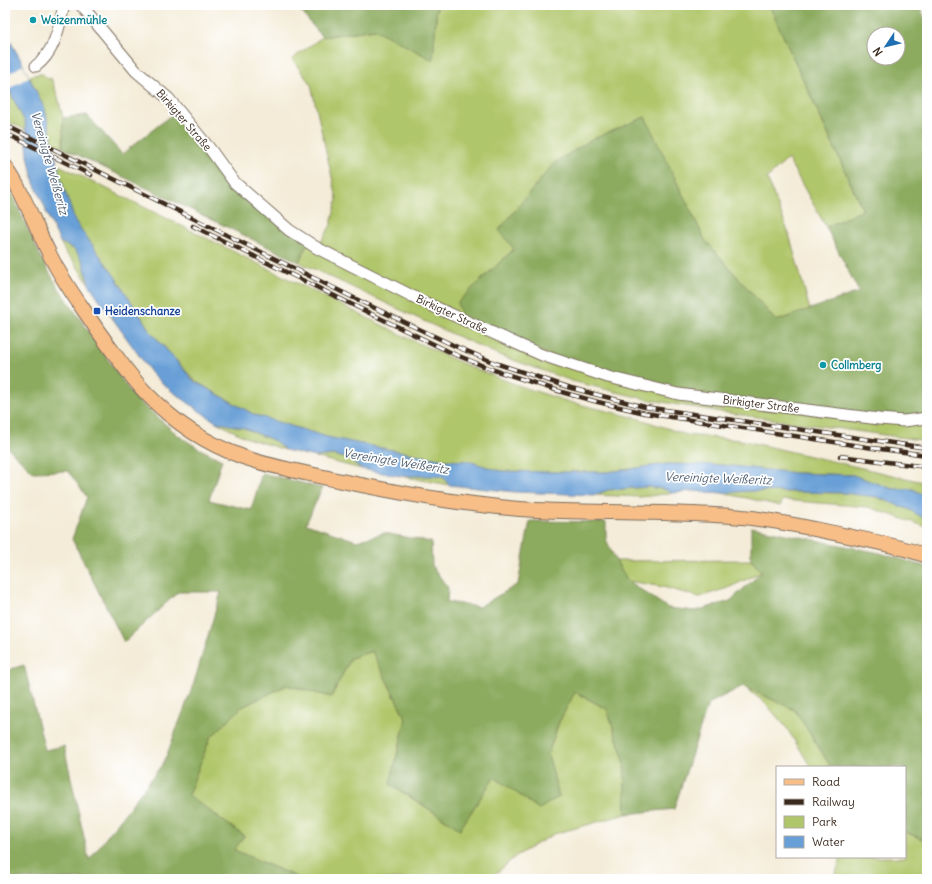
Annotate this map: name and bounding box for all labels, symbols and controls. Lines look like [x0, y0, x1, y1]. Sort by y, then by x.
place label: Weizenmühle [41, 13, 107, 27]
marker: Weizenmühle [28, 15, 38, 25]
north arrow [866, 26, 906, 66]
text: N [870, 45, 886, 59]
street label: Birkigter Straße [153, 86, 215, 154]
water label: Vereinigte Weißeritz [28, 110, 72, 218]
street label: Birkigter Straße [414, 291, 490, 337]
place label: Heidenschanze [105, 304, 181, 318]
marker: Heidenschanze [92, 306, 102, 316]
place label: Collmberg [831, 358, 881, 373]
marker: Collmberg [818, 360, 828, 370]
street label: Birkigter Straße [722, 392, 800, 416]
water label: Vereinigte Weißeritz [342, 445, 451, 477]
water label: Vereinigte Weißeritz [664, 469, 773, 487]
legend [776, 766, 906, 858]
text: Road [812, 774, 840, 789]
text: Railway [812, 794, 855, 809]
text: Park [812, 814, 837, 829]
text: Water [812, 834, 845, 849]

